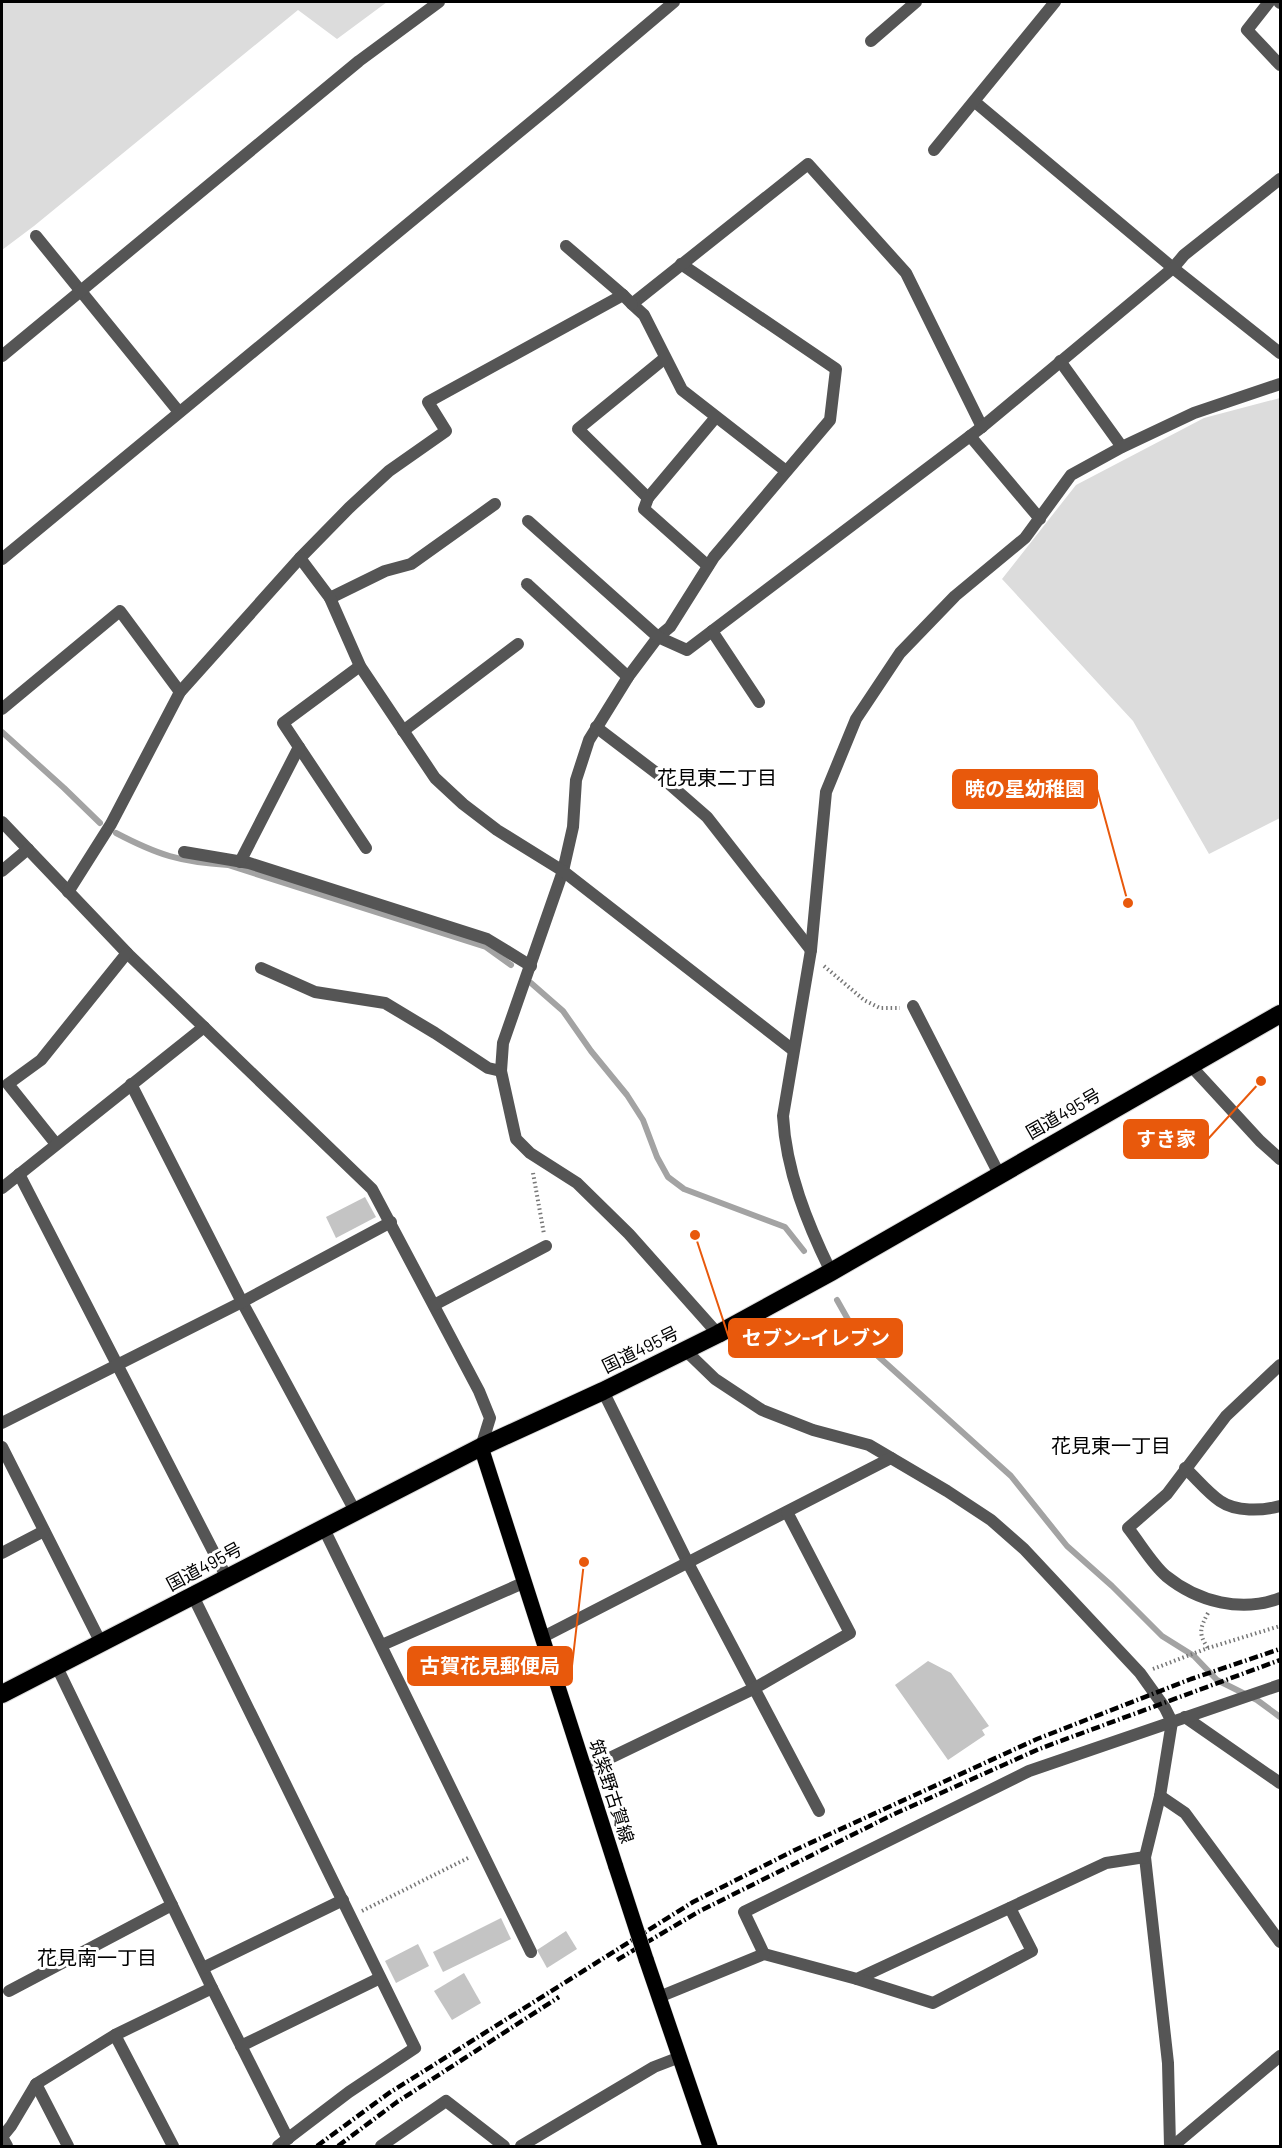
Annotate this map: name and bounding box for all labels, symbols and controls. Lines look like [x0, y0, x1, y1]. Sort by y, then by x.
district label: 花見東二丁目 [657, 765, 777, 789]
callout: 暁の星幼稚園 [953, 770, 1097, 808]
text: 暁の星幼稚園 [965, 776, 1085, 800]
street label: 国道495号 [1022, 1083, 1104, 1143]
callout: すき家 [1124, 1120, 1208, 1158]
text: すき家 [1136, 1126, 1196, 1150]
callout: セブン-イレブン [729, 1319, 902, 1357]
street label: 国道495号 [598, 1321, 682, 1377]
text: セブン-イレブン [742, 1325, 890, 1349]
district label: 花見東一丁目 [1051, 1433, 1171, 1457]
street label: 国道495号 [162, 1537, 246, 1595]
callout: 古賀花見郵便局 [408, 1647, 572, 1685]
text: 古賀花見郵便局 [420, 1653, 560, 1677]
street label: 筑紫野古賀線 [585, 1736, 639, 1846]
district label: 花見南一丁目 [37, 1945, 157, 1969]

